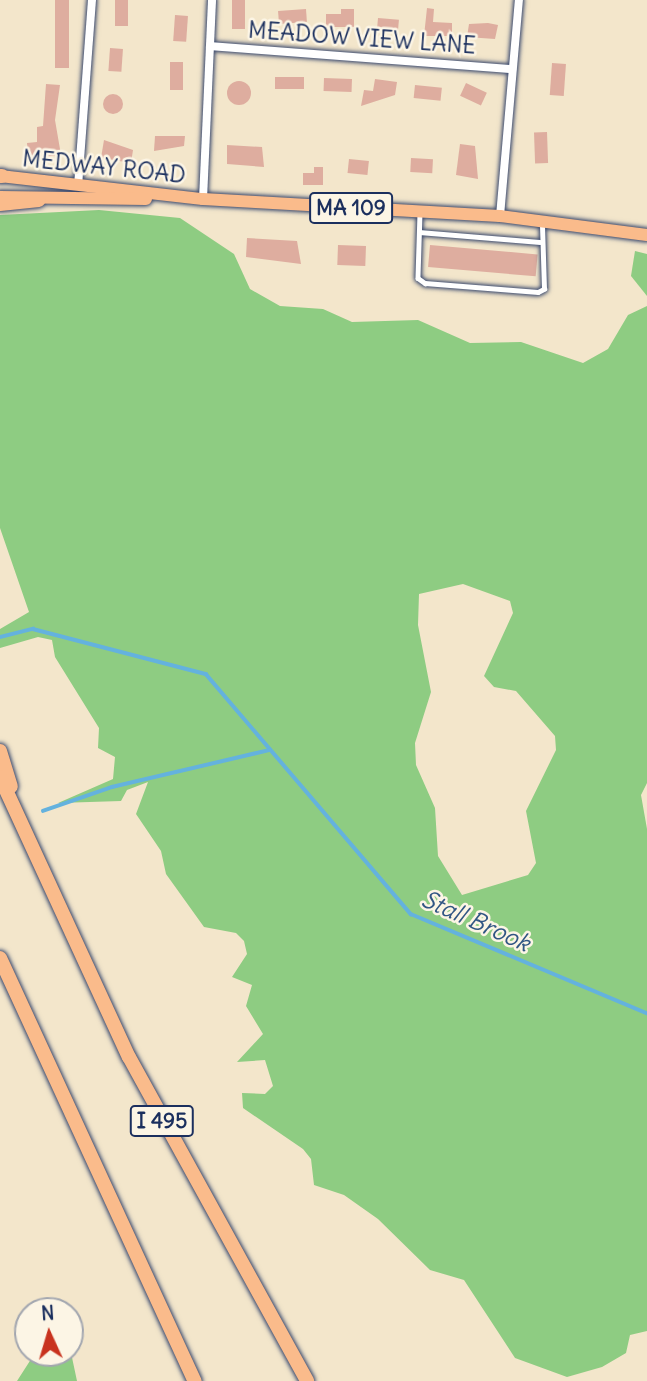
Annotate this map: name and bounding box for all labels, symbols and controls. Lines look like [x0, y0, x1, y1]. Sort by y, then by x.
street label: MEADOW VIEW LANE [247, 16, 477, 60]
street label: MEDWAY ROAD [21, 145, 187, 189]
road number: MA 109 [309, 190, 393, 226]
water label: Stall Brook [417, 884, 535, 958]
road number: I 495 [129, 1104, 195, 1138]
north arrow [14, 1297, 84, 1367]
text: N [40, 1301, 55, 1325]

